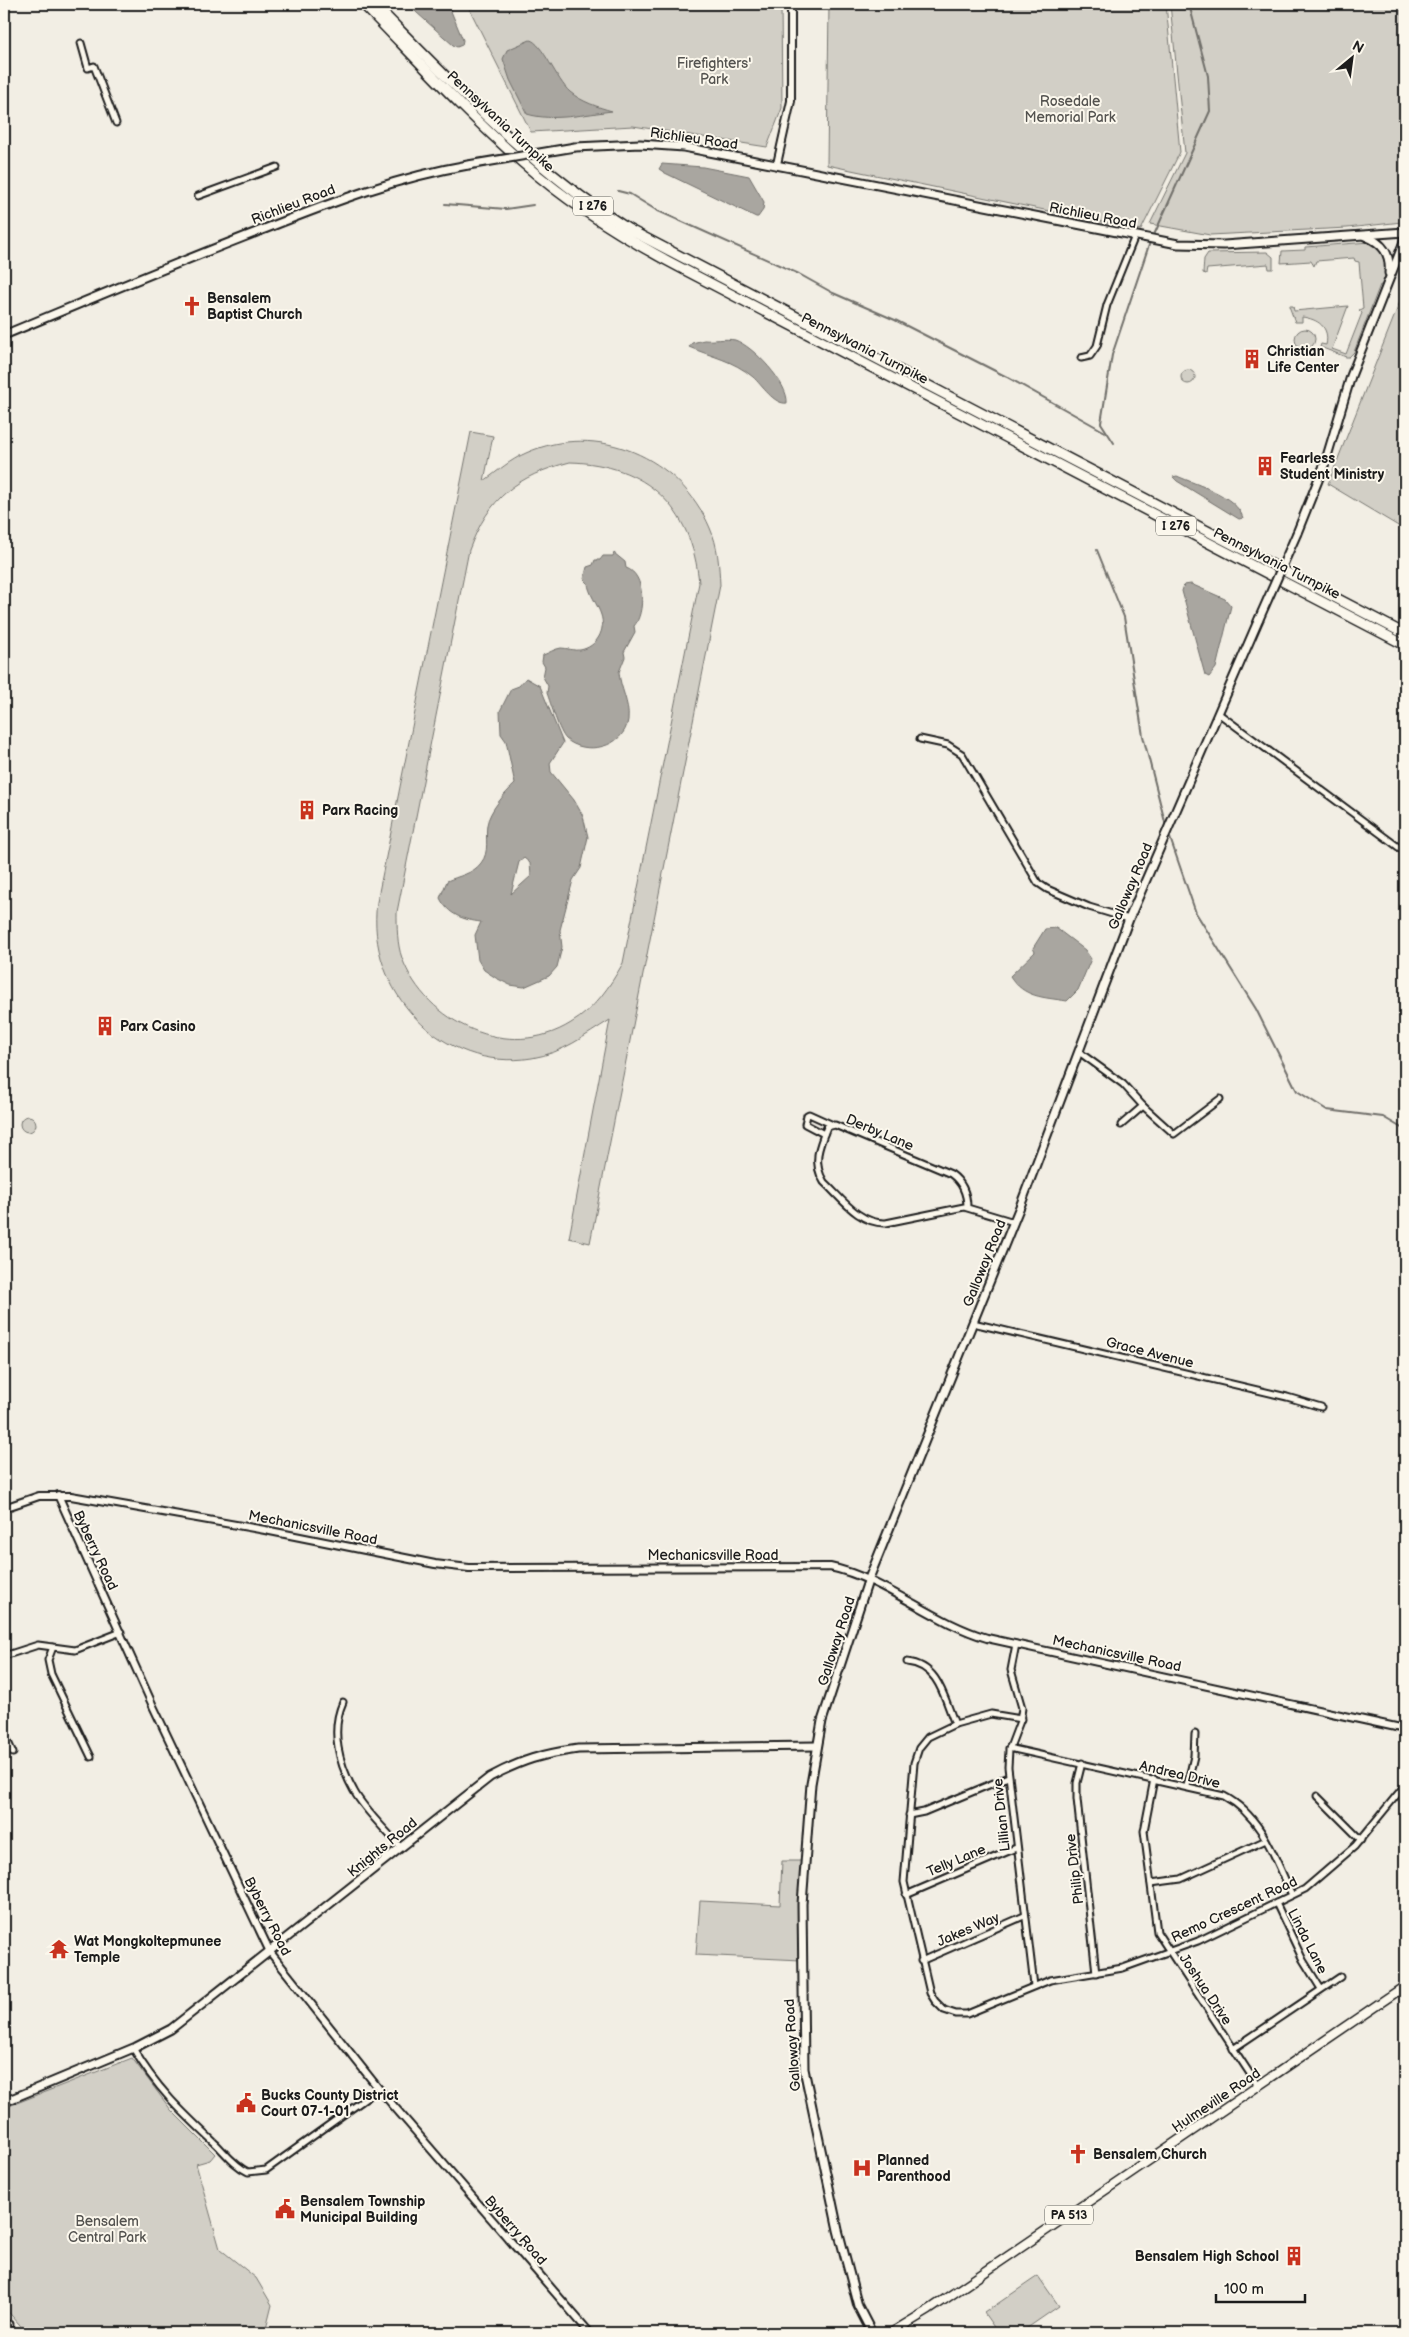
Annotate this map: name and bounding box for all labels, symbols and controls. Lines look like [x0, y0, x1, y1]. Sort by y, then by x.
north arrow [1326, 32, 1376, 82]
text: N [1349, 37, 1367, 57]
park label: Firefighters' Park [677, 55, 751, 88]
street label: Pennsylvania Turnpike [444, 67, 558, 175]
park label: Rosedale Memorial Park [1024, 93, 1116, 126]
street label: Richlieu Road [649, 124, 739, 153]
street label: Richlieu Road [249, 181, 338, 228]
road number: I 276 [573, 197, 613, 216]
street label: Richlieu Road [1048, 199, 1138, 232]
place label: Bensalem Baptist Church [207, 290, 302, 323]
church icon: Bensalem Baptist Church [181, 295, 203, 317]
street label: Pennsylvania Turnpike [798, 309, 931, 388]
place label: Christian Life Center [1267, 343, 1339, 376]
building icon: Christian Life Center [1241, 348, 1263, 370]
place label: Fearless Student Ministry [1280, 450, 1385, 483]
building icon: Fearless Student Ministry [1254, 455, 1276, 477]
road number: I 276 [1156, 516, 1196, 536]
street label: Pennsylvania Turnpike [1210, 524, 1343, 603]
building icon: Parx Racing [296, 799, 318, 821]
place label: Parx Racing [322, 802, 398, 819]
street label: Galloway Road [1105, 840, 1156, 932]
building icon: Parx Casino [94, 1015, 116, 1037]
place label: Parx Casino [120, 1018, 196, 1035]
street label: Derby Lane [843, 1111, 916, 1154]
street label: Galloway Road [959, 1217, 1010, 1309]
street label: Grace Avenue [1104, 1333, 1195, 1372]
street label: Mechanicsville Road [247, 1507, 379, 1548]
street label: Byberry Road [70, 1508, 121, 1593]
street label: Mechanicsville Road [647, 1547, 779, 1564]
street label: Galloway Road [814, 1594, 859, 1688]
street label: Mechanicsville Road [1051, 1632, 1183, 1675]
street label: Andrea Drive [1138, 1757, 1222, 1792]
street label: Lillian Drive [989, 1778, 1014, 1852]
street label: Knights Road [344, 1814, 421, 1881]
street label: Philip Drive [1062, 1833, 1087, 1905]
street label: Telly Lane [924, 1840, 988, 1880]
street label: Remo Crescent Road [1168, 1873, 1300, 1946]
street label: Byberry Road [240, 1874, 295, 1958]
street label: Linda Lane [1284, 1906, 1331, 1977]
street label: Jakes Way [934, 1908, 1003, 1950]
place label: Wat Mongkoltepmunee Temple [74, 1933, 221, 1966]
temple icon: Wat Mongkoltepmunee Temple [48, 1938, 70, 1960]
street label: Joshua Drive [1176, 1951, 1236, 2028]
street label: Galloway Road [781, 1998, 804, 2092]
street label: Hulmeville Road [1169, 2065, 1264, 2136]
place label: Bucks County District Court 07-1-01 [261, 2087, 399, 2120]
public building icon: Bucks County District Court 07-1-01 [235, 2092, 257, 2114]
church icon: Bensalem Church [1067, 2143, 1089, 2165]
place label: Bensalem Church [1093, 2146, 1207, 2163]
place label: Planned Parenthood [877, 2152, 951, 2185]
hospital icon: Planned Parenthood [851, 2157, 873, 2179]
street label: Byberry Road [481, 2192, 550, 2268]
place label: Bensalem Township Municipal Building [300, 2193, 425, 2226]
public building icon: Bensalem Township Municipal Building [274, 2198, 296, 2220]
road number: PA 513 [1045, 2206, 1093, 2224]
park label: Bensalem Central Park [68, 2213, 146, 2246]
building icon: Bensalem High School [1283, 2245, 1305, 2267]
place label: Bensalem High School [1135, 2248, 1279, 2265]
scale bar [1216, 2272, 1305, 2304]
text: 100 m [1224, 2280, 1264, 2299]

